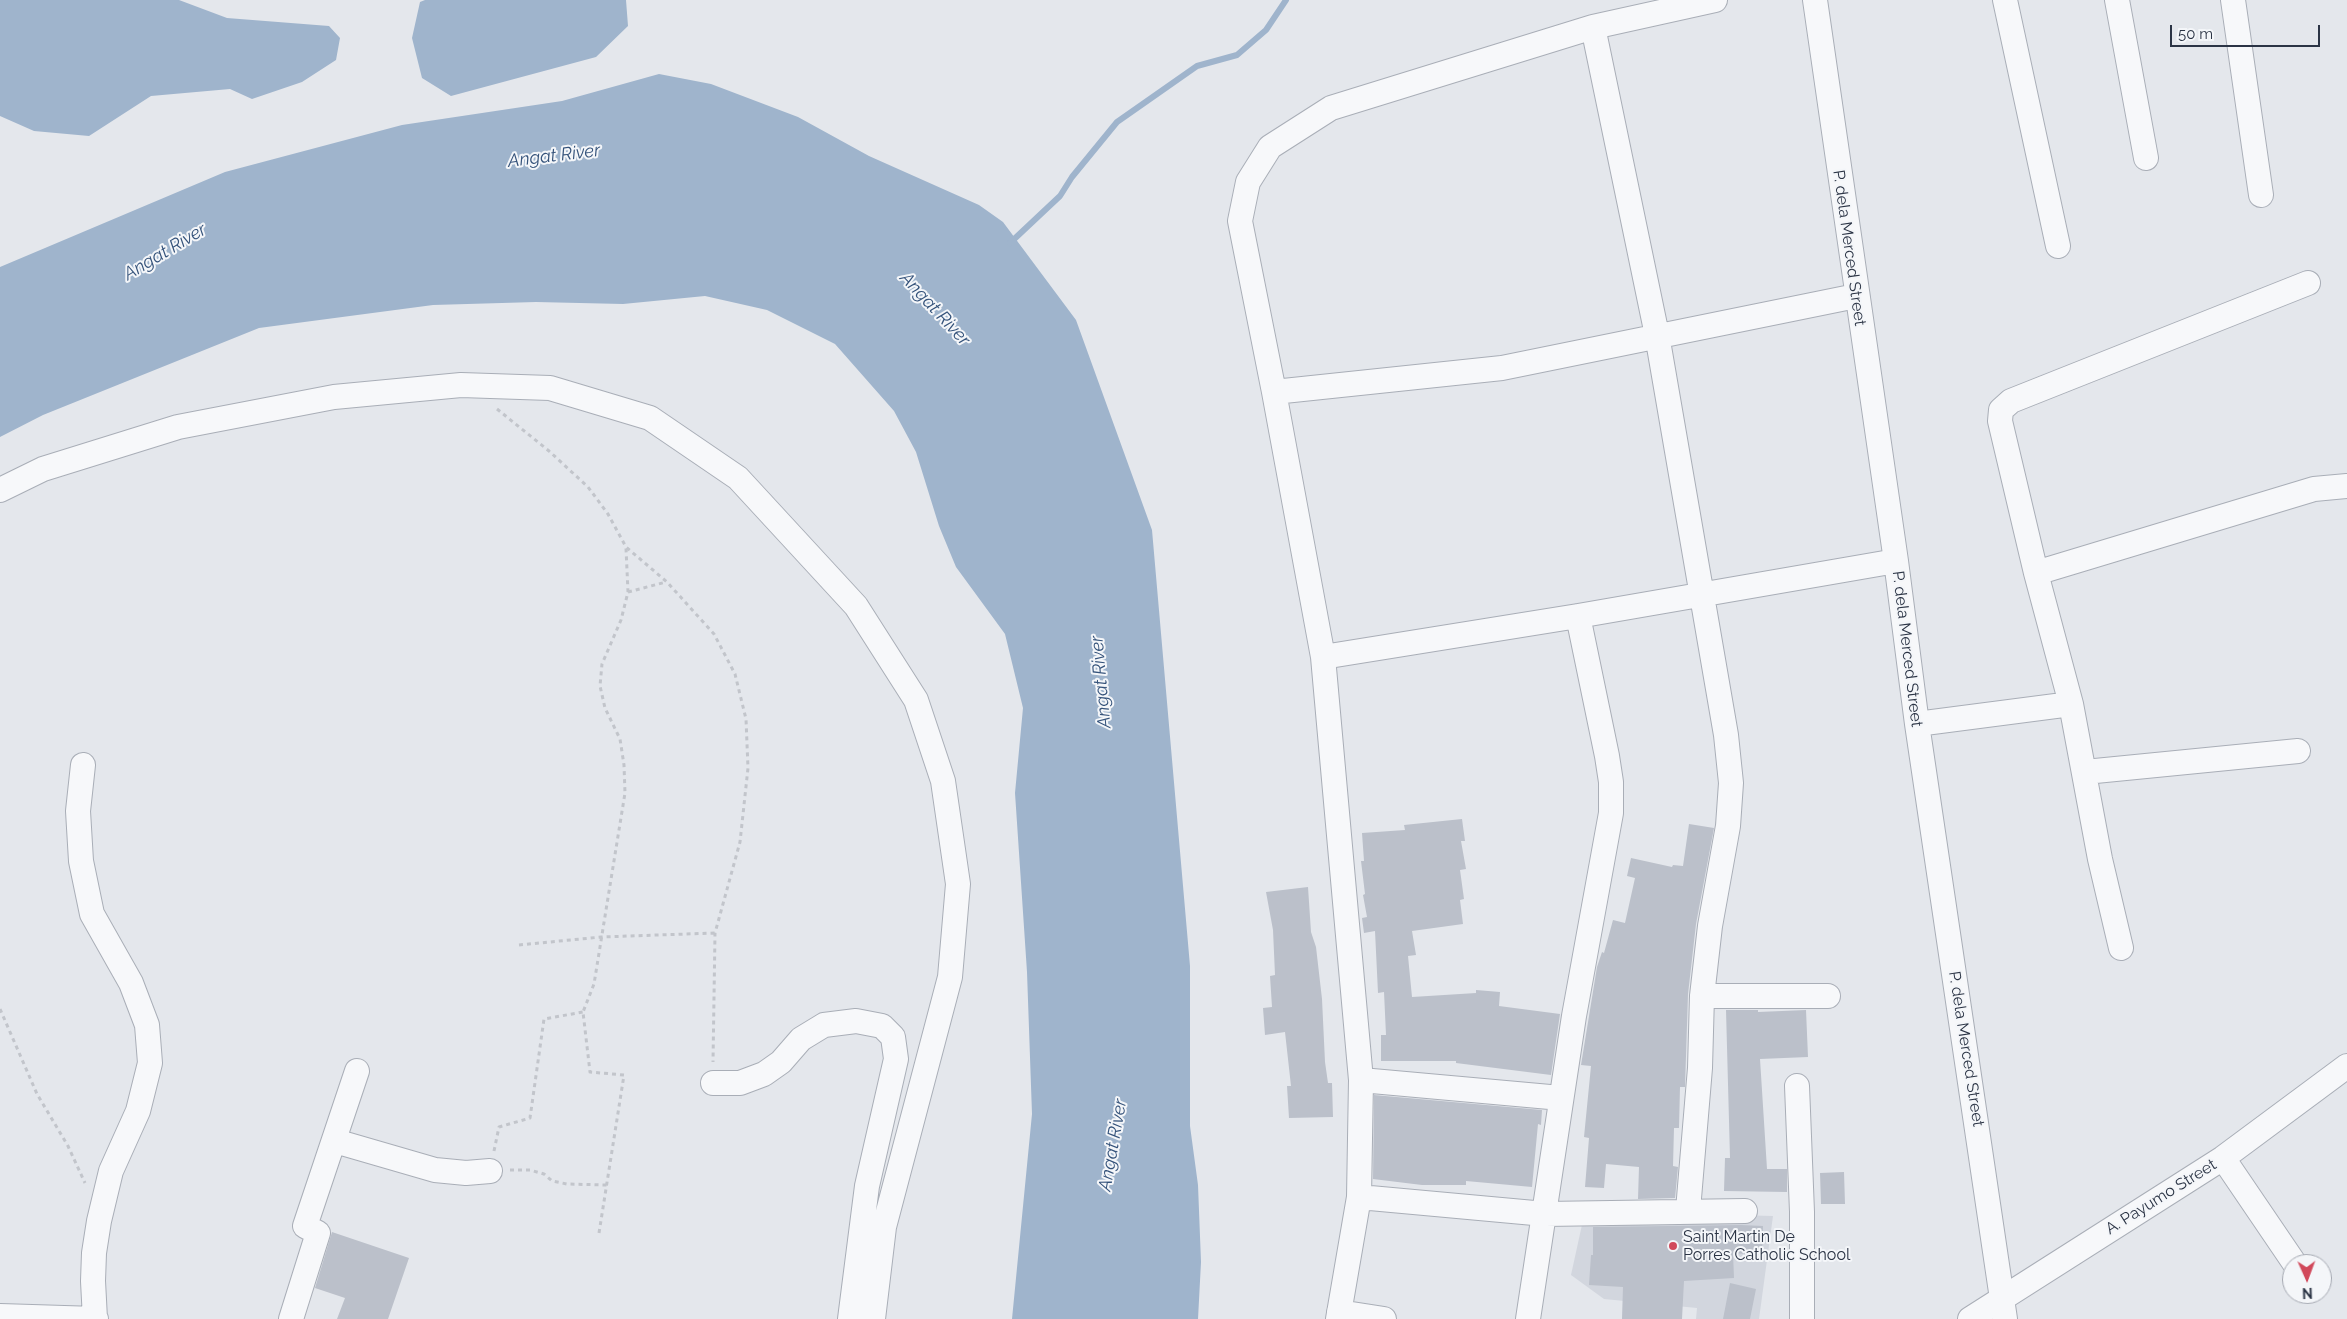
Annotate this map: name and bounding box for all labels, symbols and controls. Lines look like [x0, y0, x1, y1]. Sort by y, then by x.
scale bar [2172, 15, 2322, 47]
text: 50 m [2178, 25, 2213, 43]
water label: Angat River [507, 140, 601, 172]
street label: P. dela Merced Street [1829, 169, 1869, 327]
water label: Angat River [120, 219, 210, 285]
water label: Angat River [895, 268, 975, 350]
street label: P. dela Merced Street [1888, 570, 1926, 728]
water label: Angat River [1086, 635, 1116, 729]
street label: P. dela Merced Street [1944, 970, 1988, 1128]
water label: Angat River [1094, 1097, 1132, 1193]
street label: A. Payumo Street [2102, 1155, 2220, 1239]
place label: Saint Martin De Porres Catholic School [1683, 1227, 1850, 1265]
marker: Saint Martin De Porres Catholic School [1667, 1240, 1679, 1252]
north arrow [2282, 1254, 2332, 1304]
text: N [2302, 1285, 2313, 1301]

